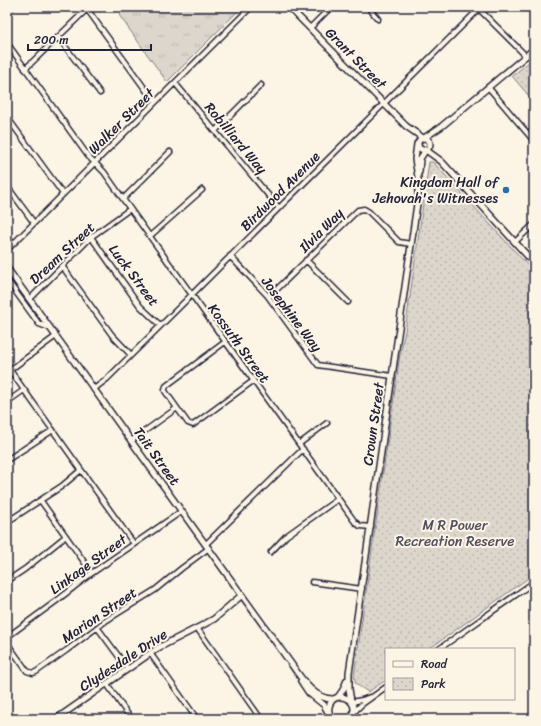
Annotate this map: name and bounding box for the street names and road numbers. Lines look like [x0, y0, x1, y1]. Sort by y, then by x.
street label: Grant Street [319, 22, 393, 96]
street label: Walker Street [82, 81, 162, 161]
street label: Robilliard Way [198, 97, 274, 181]
street label: Birdwood Avenue [234, 145, 327, 237]
street label: Ilvia Way [292, 201, 350, 260]
street label: Dream Street [23, 216, 101, 291]
street label: Luck Street [102, 239, 165, 312]
street label: Josephine Way [254, 270, 329, 358]
street label: Kossuth Street [201, 298, 276, 389]
street label: Crown Street [355, 380, 392, 467]
street label: Tait Street [127, 421, 187, 491]
street label: Linkage Street [44, 527, 133, 601]
street label: Marion Street [56, 581, 142, 650]
street label: Clydesdale Drive [74, 622, 173, 699]

